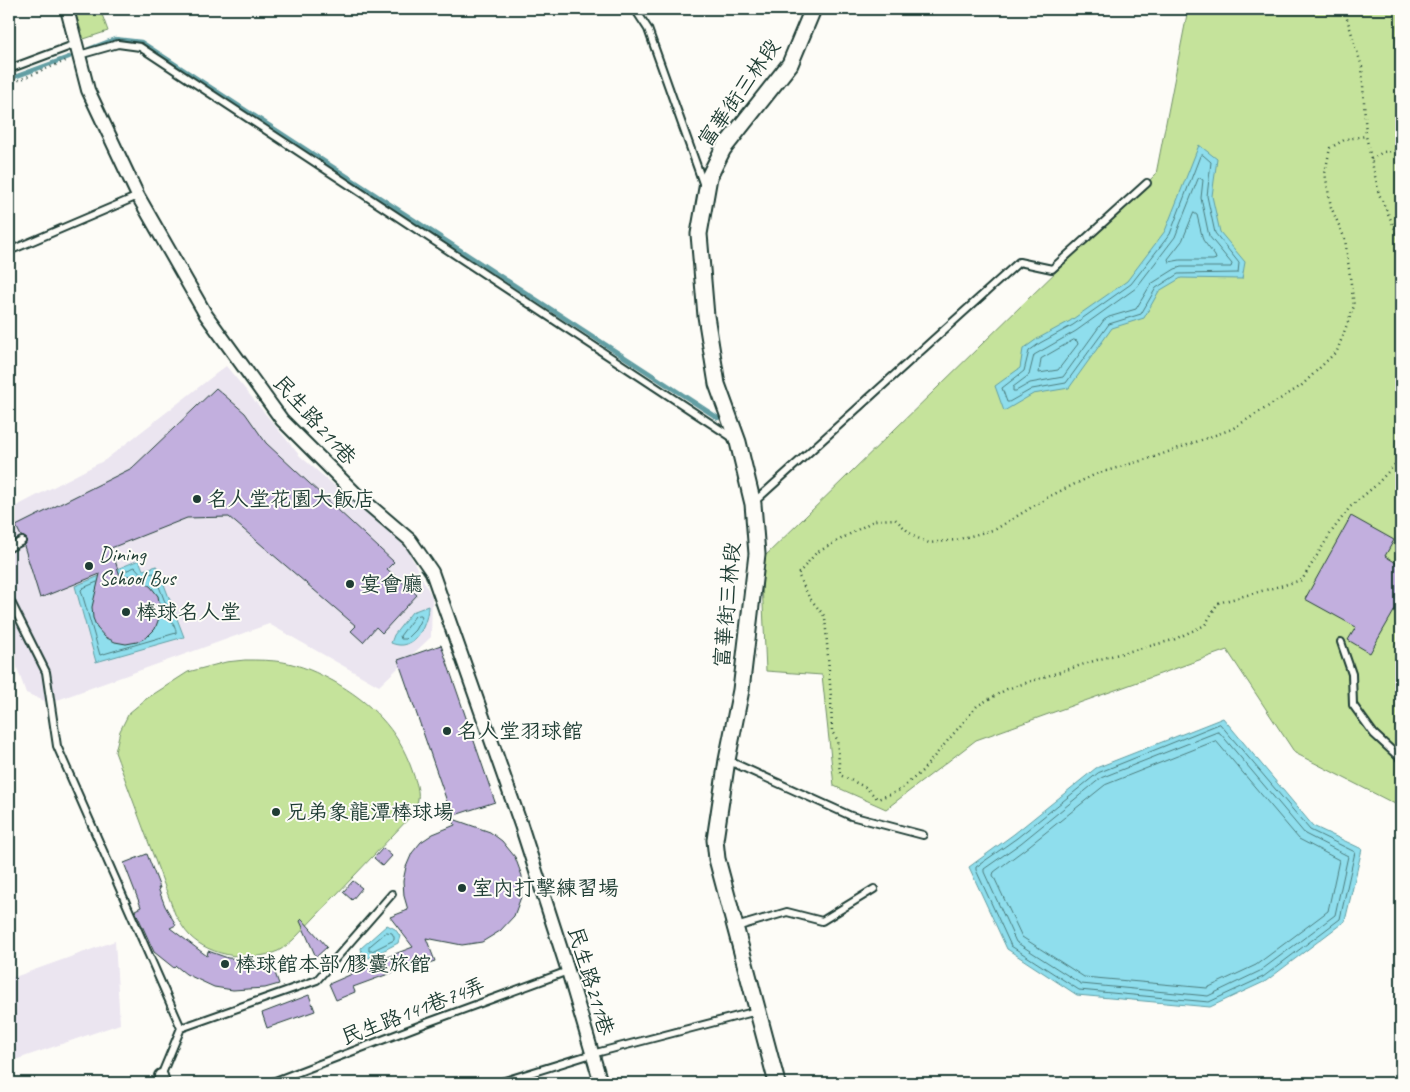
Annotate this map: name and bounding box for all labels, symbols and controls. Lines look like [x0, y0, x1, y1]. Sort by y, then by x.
street label: 富華街三林段 [692, 34, 786, 152]
street label: 民生路211巷 [268, 370, 362, 470]
place label: 名人堂花園大飯店 [207, 486, 375, 512]
marker: 名人堂花園大飯店 [191, 493, 203, 505]
place label: Dining School Bus [99, 541, 177, 591]
street label: 富華街三林段 [709, 541, 745, 669]
marker: Dining School Bus [83, 560, 95, 572]
place label: 宴會廳 [360, 571, 423, 597]
marker: 宴會廳 [344, 578, 356, 590]
place label: 棒球名人堂 [136, 599, 241, 625]
marker: 棒球名人堂 [120, 606, 132, 618]
place label: 名人堂羽球館 [457, 718, 583, 744]
marker: 名人堂羽球館 [441, 725, 453, 737]
place label: 兄弟象龍潭棒球場 [286, 799, 454, 825]
marker: 兄弟象龍潭棒球場 [270, 806, 282, 818]
place label: 室內打擊練習場 [472, 875, 619, 901]
marker: 室內打擊練習場 [456, 882, 468, 894]
street label: 民生路211巷 [562, 923, 620, 1039]
place label: 棒球館本部/膠囊旅館 [235, 951, 431, 977]
marker: 棒球館本部/膠囊旅館 [219, 958, 231, 970]
street label: 民生路141巷74弄 [337, 972, 489, 1050]

